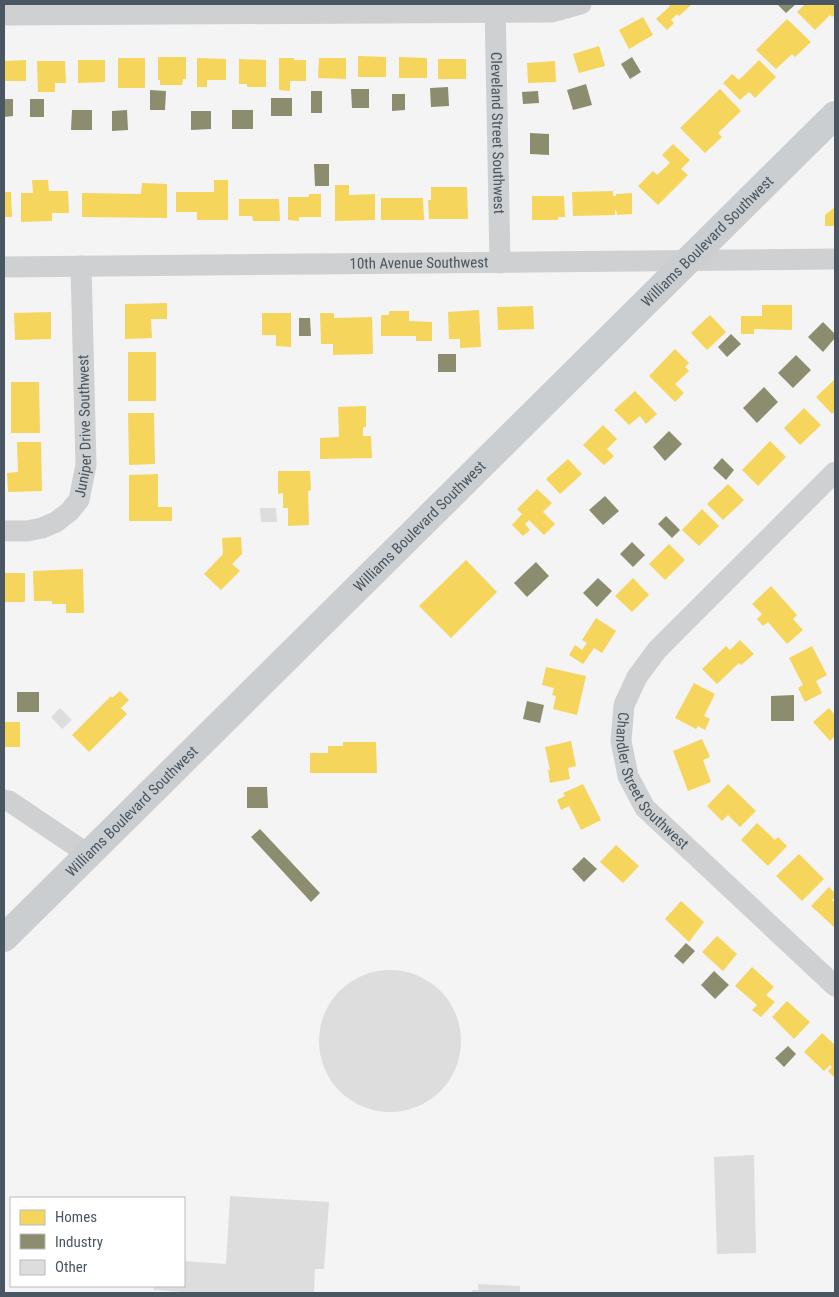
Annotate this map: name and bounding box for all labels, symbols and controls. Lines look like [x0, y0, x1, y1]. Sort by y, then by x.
street label: Cleveland Street Southwest [487, 52, 508, 214]
street label: Williams Boulevard Southwest [638, 172, 777, 311]
street label: 10th Avenue Southwest [349, 253, 489, 273]
street label: Juniper Drive Southwest [71, 354, 95, 499]
street label: Williams Boulevard Southwest [350, 457, 489, 596]
street label: Chandler Street Southwest [612, 711, 692, 853]
street label: Williams Boulevard Southwest [62, 742, 202, 881]
legend [10, 1197, 185, 1287]
text: Homes [55, 1208, 97, 1226]
text: Industry [55, 1233, 103, 1251]
text: Other [55, 1258, 88, 1276]

